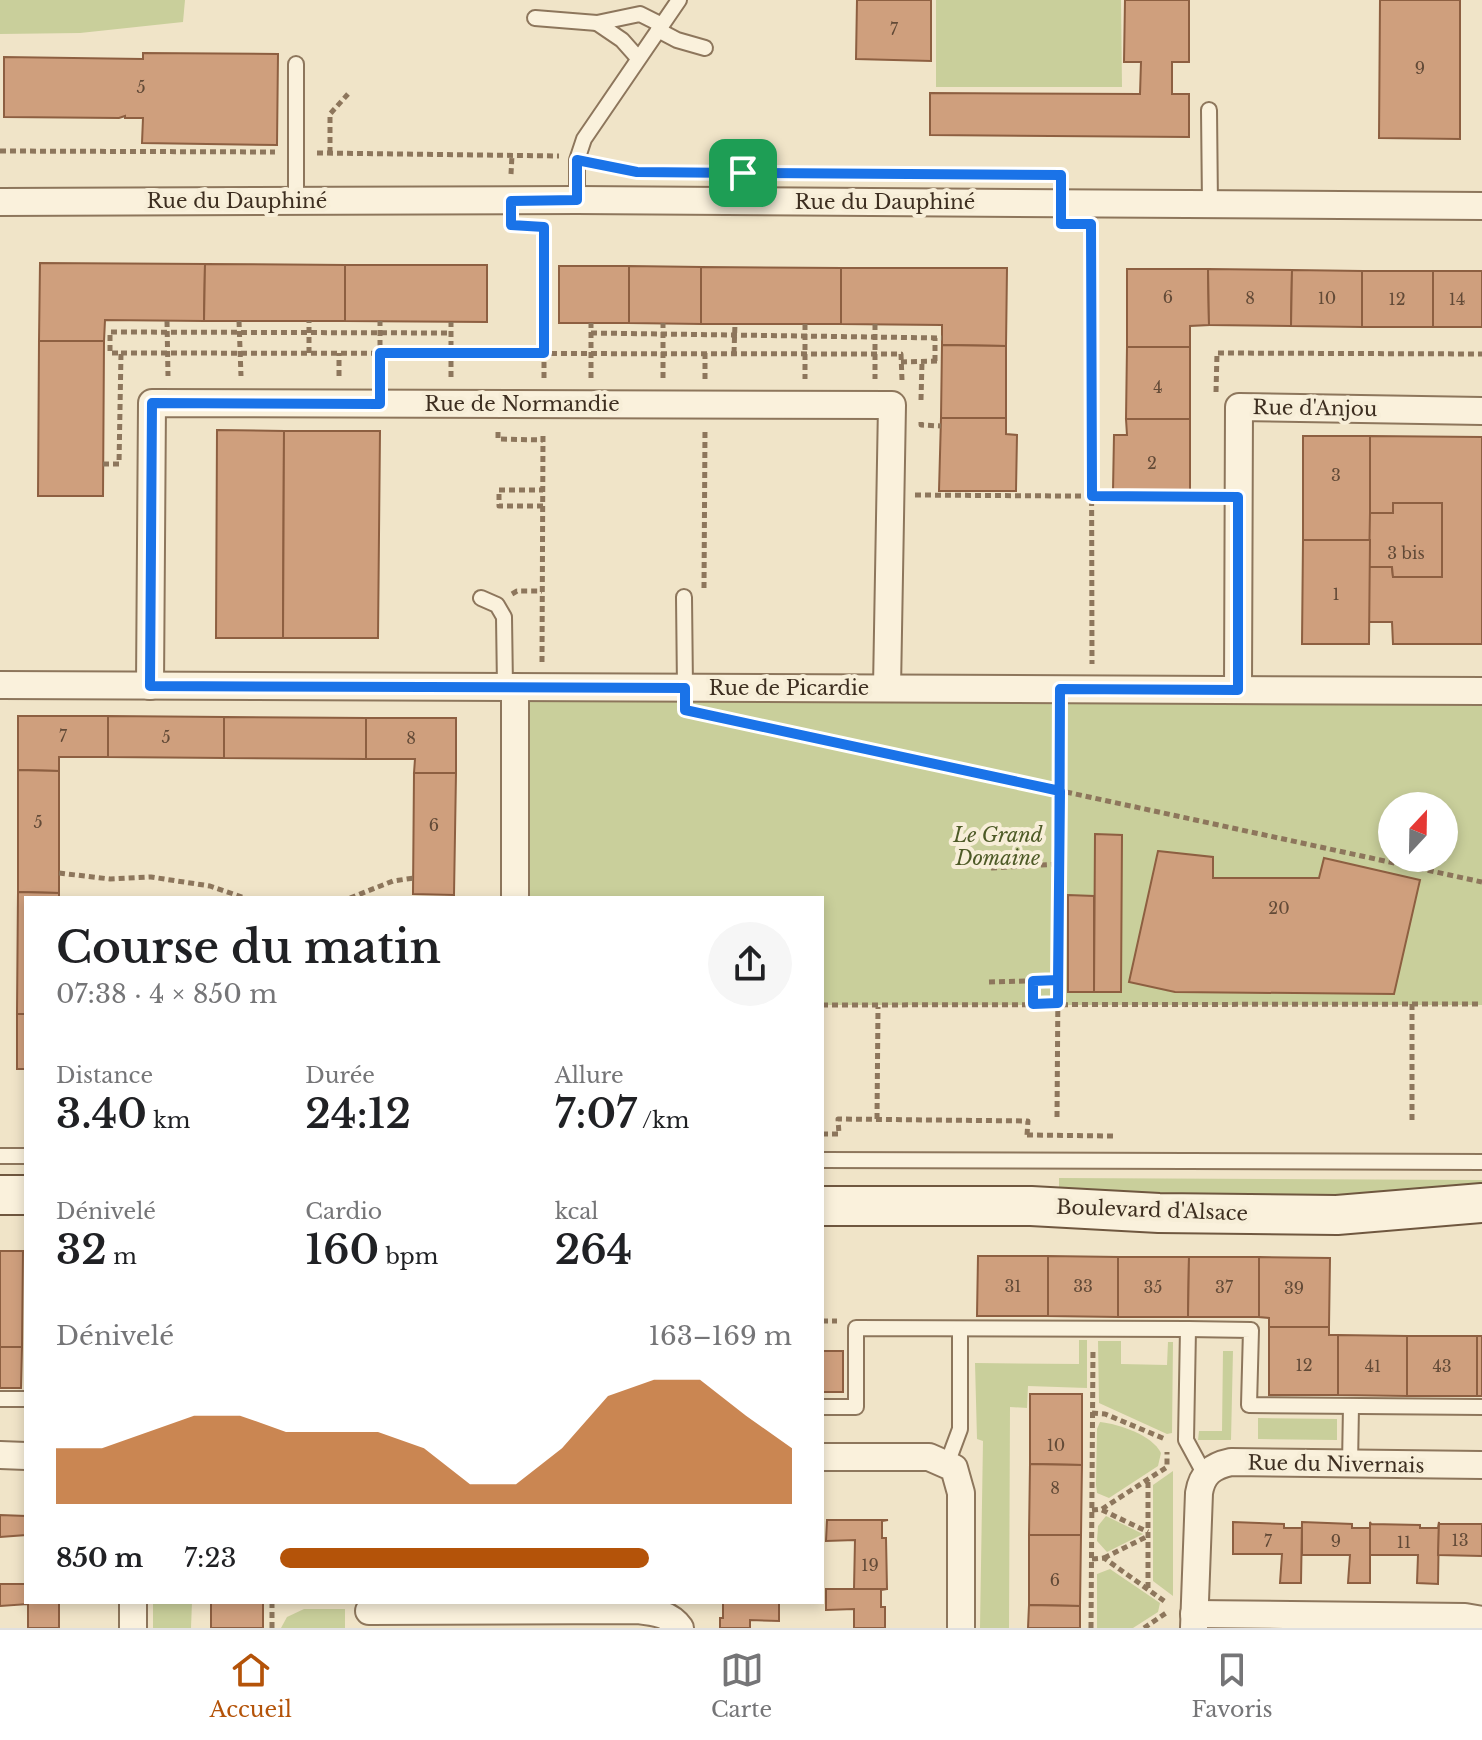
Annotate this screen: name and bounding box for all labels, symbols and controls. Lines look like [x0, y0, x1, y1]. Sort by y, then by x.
house number: 7 [890, 19, 899, 39]
house number: 9 [1415, 58, 1425, 78]
house number: 5 [136, 77, 146, 97]
pin [709, 139, 777, 207]
icon: arrive [721, 151, 765, 195]
street label: Rue du Dauphiné [147, 189, 327, 213]
street label: Rue du Dauphiné [795, 190, 975, 214]
house number: 6 [1163, 287, 1173, 307]
house number: 8 [1245, 288, 1255, 308]
house number: 10 [1318, 288, 1336, 308]
house number: 12 [1389, 289, 1406, 309]
house number: 14 [1449, 289, 1465, 309]
house number: 4 [1153, 377, 1163, 397]
street label: Rue de Normandie [424, 392, 620, 416]
street label: Rue d'Anjou [1253, 395, 1377, 421]
house number: 2 [1147, 453, 1157, 473]
house number: 3 [1331, 465, 1341, 485]
house number: 3 bis [1387, 543, 1425, 563]
house number: 1 [1332, 584, 1340, 604]
street label: Rue de Picardie [709, 676, 869, 700]
house number: 7 [59, 726, 68, 746]
house number: 5 [161, 727, 171, 747]
house number: 8 [406, 728, 416, 748]
north arrow [1378, 792, 1458, 872]
map controls [1378, 792, 1458, 872]
house number: 5 [33, 812, 43, 832]
house number: 6 [429, 815, 439, 835]
park label: Le Grand Domaine [952, 823, 1043, 870]
house number: 20 [1268, 898, 1290, 918]
text: Course du matin [56, 920, 441, 975]
button: share [708, 922, 792, 1006]
text: 07:38 · 4 × 850 m [56, 978, 277, 1010]
text: Distance [56, 1062, 153, 1089]
text: Durée [305, 1062, 375, 1089]
text: Allure [555, 1062, 624, 1089]
text: 3.40 [56, 1089, 147, 1139]
text: 24:12 [305, 1089, 411, 1139]
text: 7:07 [555, 1089, 637, 1139]
text: km [147, 1107, 190, 1134]
text: /km [637, 1107, 689, 1134]
street label: Boulevard d'Alsace [1056, 1195, 1248, 1225]
text: Dénivelé [56, 1198, 156, 1225]
text: Cardio [305, 1198, 382, 1225]
text: kcal [555, 1198, 599, 1225]
text: 32 [56, 1225, 107, 1275]
text: 160 [305, 1225, 379, 1275]
text: 264 [555, 1225, 632, 1275]
text: m [107, 1243, 137, 1270]
text: bpm [379, 1243, 438, 1270]
house number: 31 [1005, 1276, 1022, 1296]
house number: 33 [1073, 1276, 1093, 1296]
house number: 35 [1144, 1277, 1162, 1297]
house number: 37 [1215, 1277, 1234, 1297]
house number: 39 [1284, 1278, 1304, 1298]
text: Dénivelé [56, 1320, 174, 1352]
text: 163–169 m [648, 1320, 792, 1352]
house number: 12 [1296, 1355, 1313, 1375]
house number: 41 [1365, 1356, 1381, 1376]
house number: 43 [1432, 1356, 1452, 1376]
house number: 10 [1047, 1435, 1065, 1455]
street label: Rue du Nivernais [1247, 1450, 1425, 1478]
house number: 8 [1050, 1478, 1060, 1498]
house number: 13 [1452, 1530, 1469, 1550]
house number: 7 [1264, 1531, 1273, 1551]
house number: 9 [1331, 1531, 1341, 1551]
house number: 11 [1397, 1532, 1411, 1552]
text: 850 m [56, 1542, 143, 1574]
text: 7:23 [184, 1542, 237, 1574]
house number: 19 [861, 1555, 879, 1575]
house number: 6 [1050, 1570, 1060, 1590]
tab: Accueil [210, 1648, 292, 1723]
tab: Carte [711, 1648, 772, 1723]
tab: Favoris [1191, 1648, 1272, 1723]

